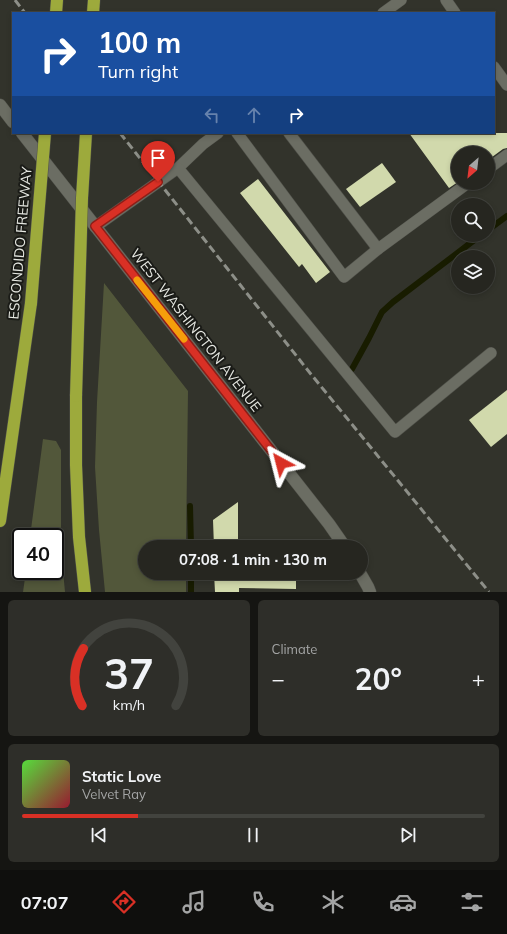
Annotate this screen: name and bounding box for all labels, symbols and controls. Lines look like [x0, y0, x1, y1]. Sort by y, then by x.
text: 100 m [98, 25, 181, 60]
icon: right [32, 28, 84, 80]
text: Turn right [98, 60, 178, 83]
icon: left [201, 104, 223, 126]
icon: ahead [243, 104, 265, 126]
icon: right [285, 104, 307, 126]
pin [141, 141, 175, 182]
north arrow [451, 146, 495, 190]
map controls [451, 146, 495, 294]
icon: arrive [147, 147, 169, 169]
street label: ESCONDIDO FREEWAY [4, 166, 36, 320]
button: search [451, 198, 495, 242]
street label: WEST WASHINGTON AVENUE [127, 245, 265, 415]
button: layers [451, 250, 495, 294]
position arrow [260, 442, 302, 484]
speed limit sign: 40 [12, 528, 64, 580]
text: 07:08 · 1 min · 130 m [179, 550, 327, 569]
text: Climate [272, 641, 317, 657]
text: 37 [104, 647, 154, 699]
text: 20° [355, 660, 402, 698]
text: − [272, 665, 285, 693]
text: + [472, 665, 485, 693]
text: km/h [113, 696, 145, 714]
text: Static Love [82, 767, 161, 786]
text: Velvet Ray [82, 786, 146, 802]
icon: previous [88, 824, 110, 846]
icon: pause [242, 824, 264, 846]
icon: next [397, 824, 419, 846]
icon: directions [110, 888, 138, 916]
icon: music [180, 888, 208, 916]
icon: phone [249, 888, 277, 916]
icon: climate [319, 888, 347, 916]
icon: car [389, 888, 417, 916]
icon: filters [458, 888, 486, 916]
text: 07:07 [21, 891, 68, 914]

